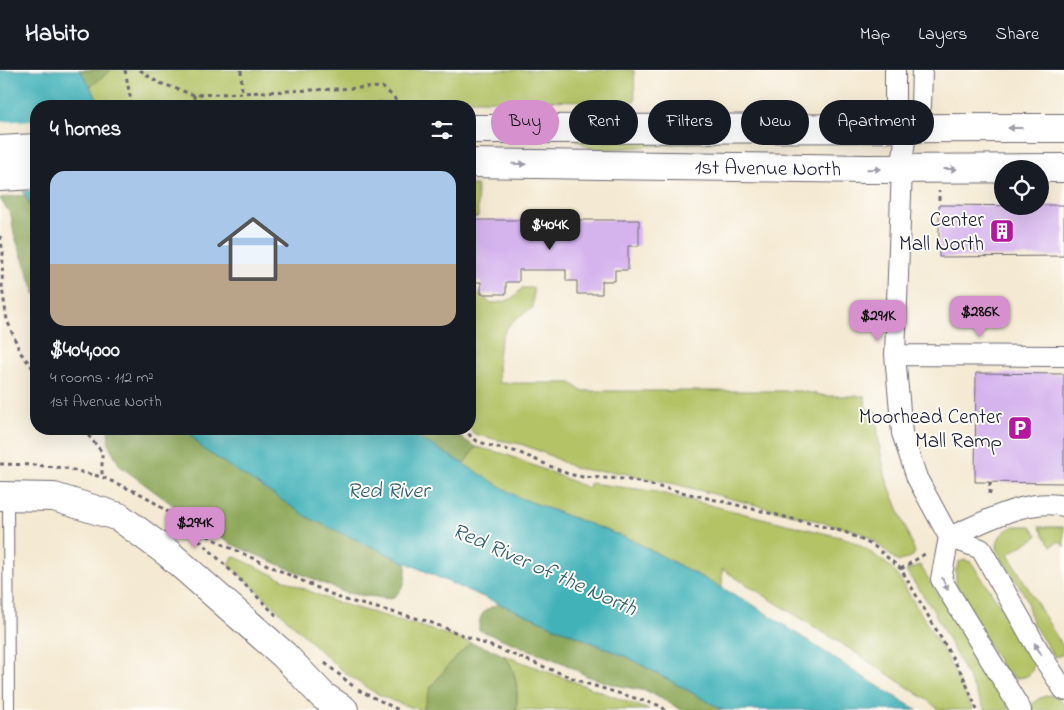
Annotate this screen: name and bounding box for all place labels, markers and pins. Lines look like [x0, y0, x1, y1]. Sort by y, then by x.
place label: Center Mall North [899, 206, 984, 260]
pin: $404K [515, 208, 585, 251]
building icon: Center Mall North [989, 218, 1015, 244]
pin: $286K [945, 296, 1015, 338]
pin: $291K [843, 300, 913, 342]
place label: Moorhead Center Mall Ramp [859, 403, 1002, 457]
parking icon: Moorhead Center Mall Ramp [1007, 415, 1033, 441]
pin: $294K [160, 506, 230, 549]

